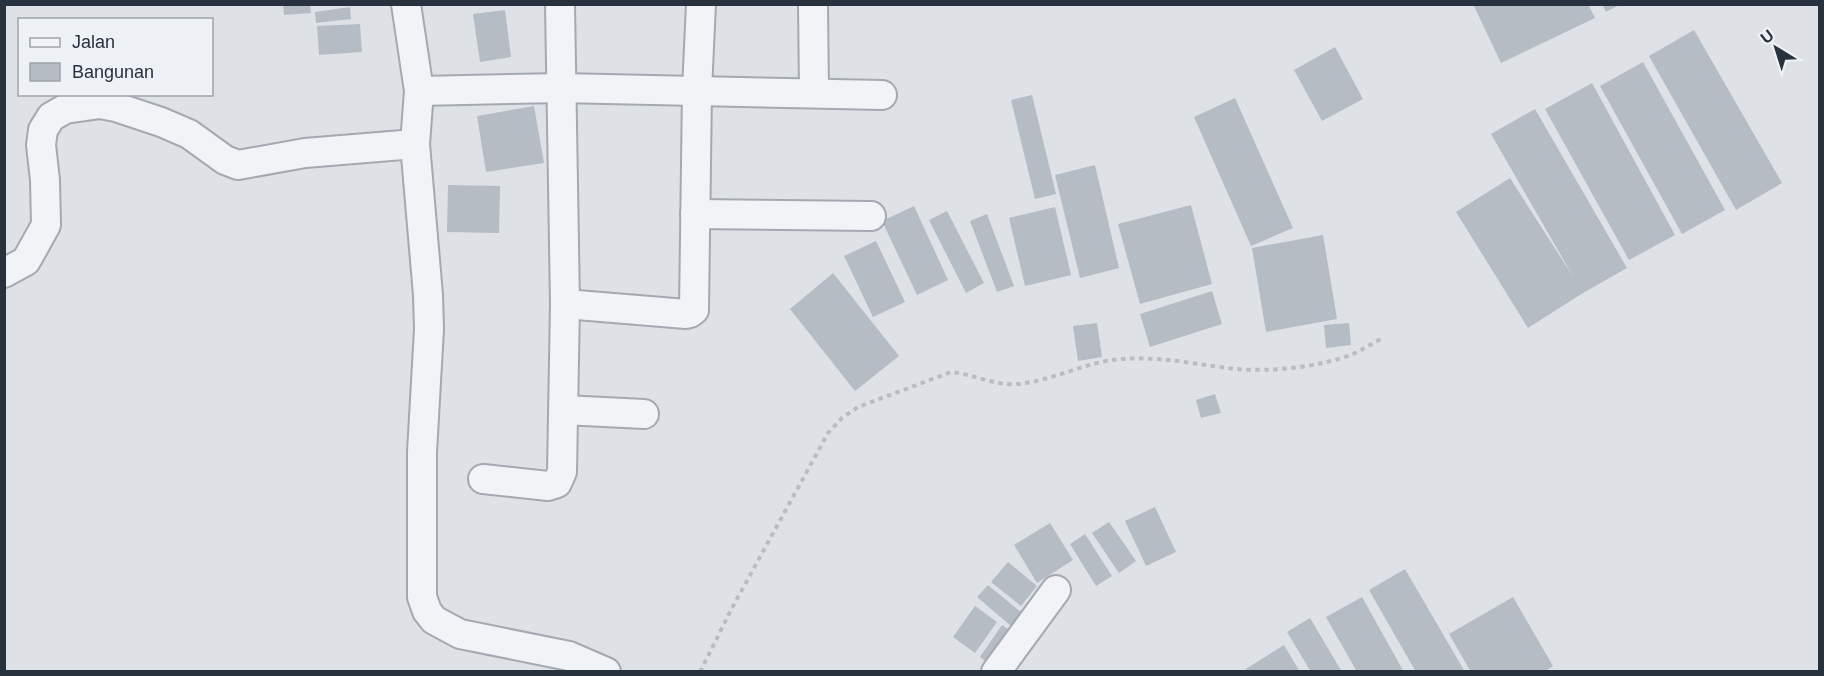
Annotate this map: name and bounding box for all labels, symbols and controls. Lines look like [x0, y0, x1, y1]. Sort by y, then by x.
legend [18, 18, 213, 96]
north arrow [1746, 18, 1806, 78]
text: U [1757, 26, 1777, 47]
text: Jalan [72, 32, 115, 52]
text: Bangunan [72, 62, 154, 82]

